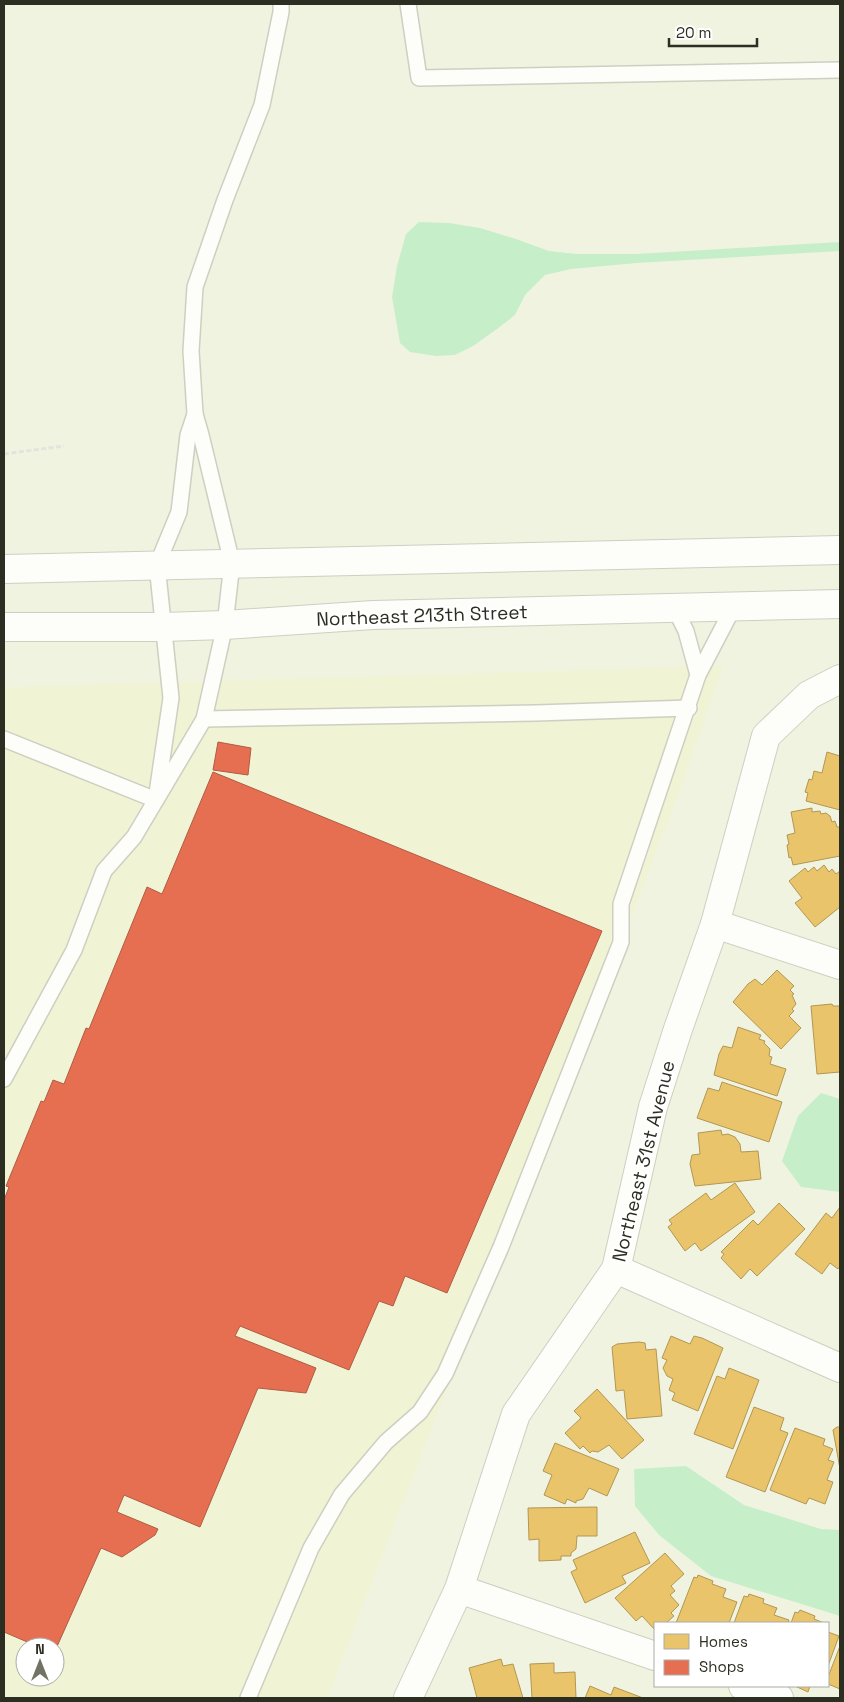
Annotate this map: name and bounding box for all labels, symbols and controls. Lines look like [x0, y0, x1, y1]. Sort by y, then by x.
scale bar [669, 15, 756, 47]
text: 20 m [676, 23, 711, 42]
street label: Northeast 213th Street [316, 599, 528, 632]
street label: Northeast 31st Avenue [606, 1058, 681, 1264]
legend [654, 1622, 829, 1687]
text: Homes [699, 1632, 748, 1651]
north arrow [15, 1637, 65, 1687]
text: N [35, 1640, 45, 1658]
text: Shops [699, 1657, 744, 1676]

